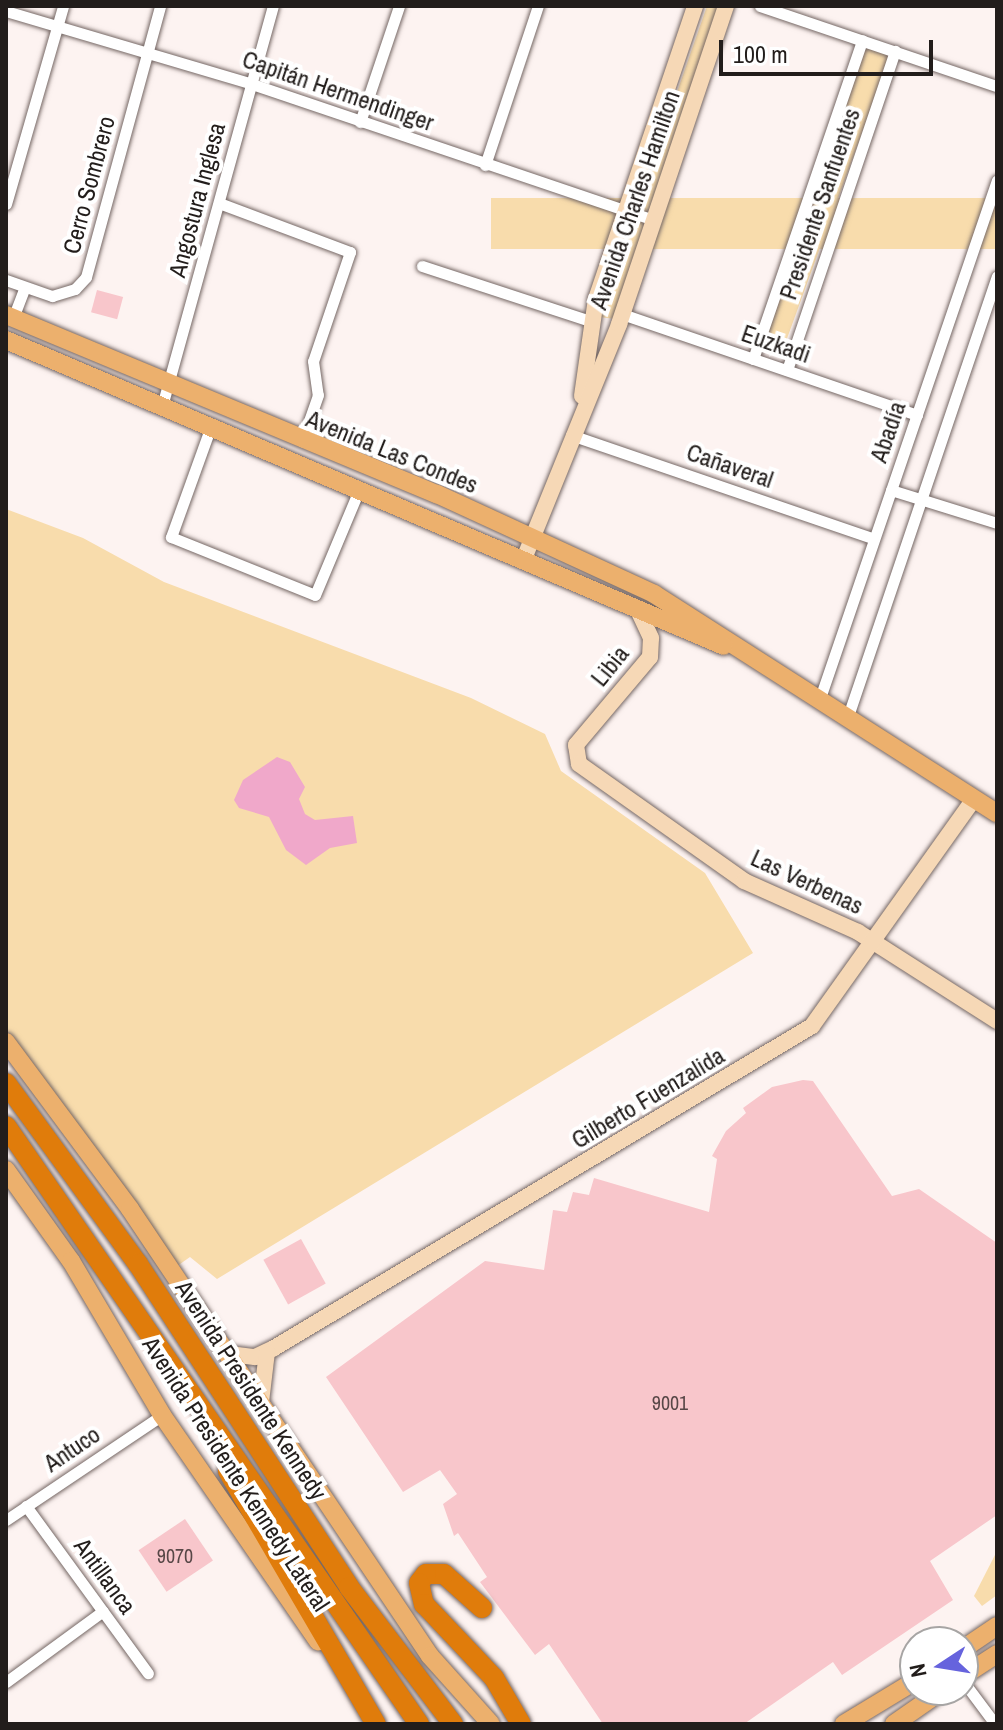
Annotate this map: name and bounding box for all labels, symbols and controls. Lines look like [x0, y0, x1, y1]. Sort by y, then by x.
scale bar [723, 24, 937, 74]
text: 100 m [733, 38, 788, 70]
street label: Capitán Hermendinger [239, 45, 437, 137]
street label: Avenida Charles Hamilton [584, 87, 686, 313]
street label: Presidente Sanfuentes [774, 105, 866, 303]
street label: Cerro Sombrero [57, 113, 121, 257]
street label: Angostura Inglesa [163, 120, 231, 280]
street label: Euzkadi [738, 319, 814, 369]
street label: Abadía [864, 398, 912, 466]
street label: Avenida Las Condes [302, 404, 482, 500]
street label: Cañaveral [683, 438, 777, 494]
street label: Libia [585, 640, 635, 692]
street label: Las Verbenas [746, 844, 868, 920]
street label: Gilberto Fuenzalida [567, 1041, 729, 1155]
street label: Avenida Presidente Kennedy [169, 1275, 333, 1505]
street label: Avenida Presidente Kennedy Lateral [136, 1331, 336, 1617]
house number: 9001 [652, 1390, 688, 1414]
street label: Antuco [39, 1420, 105, 1478]
street label: Antillanca [68, 1533, 142, 1619]
house number: 9070 [157, 1543, 193, 1567]
north arrow [899, 1626, 979, 1706]
text: N [901, 1661, 934, 1680]

